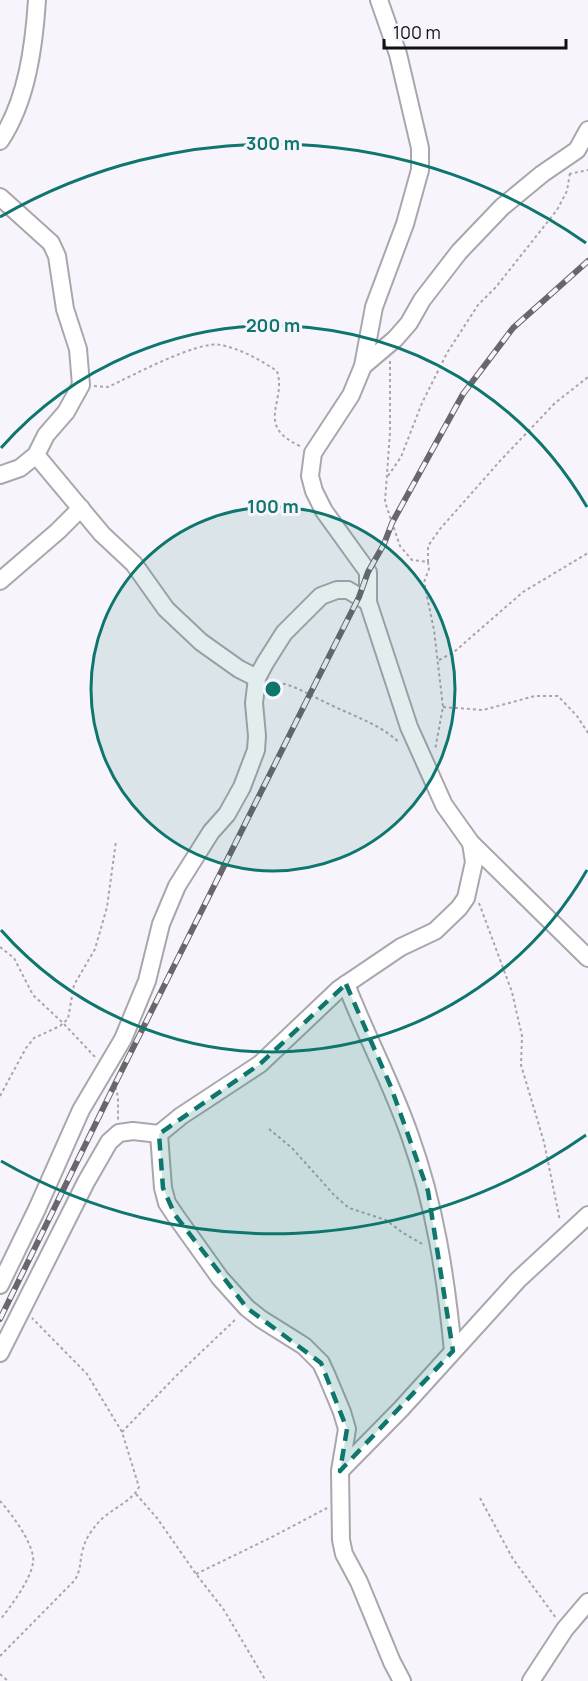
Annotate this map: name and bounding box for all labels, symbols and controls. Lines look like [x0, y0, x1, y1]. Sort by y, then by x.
scale bar [384, 12, 566, 50]
text: 100 m [393, 20, 441, 44]
text: 300 m [246, 131, 300, 155]
text: 200 m [246, 313, 300, 337]
text: 100 m [247, 494, 299, 518]
centre of rings [263, 679, 283, 699]

